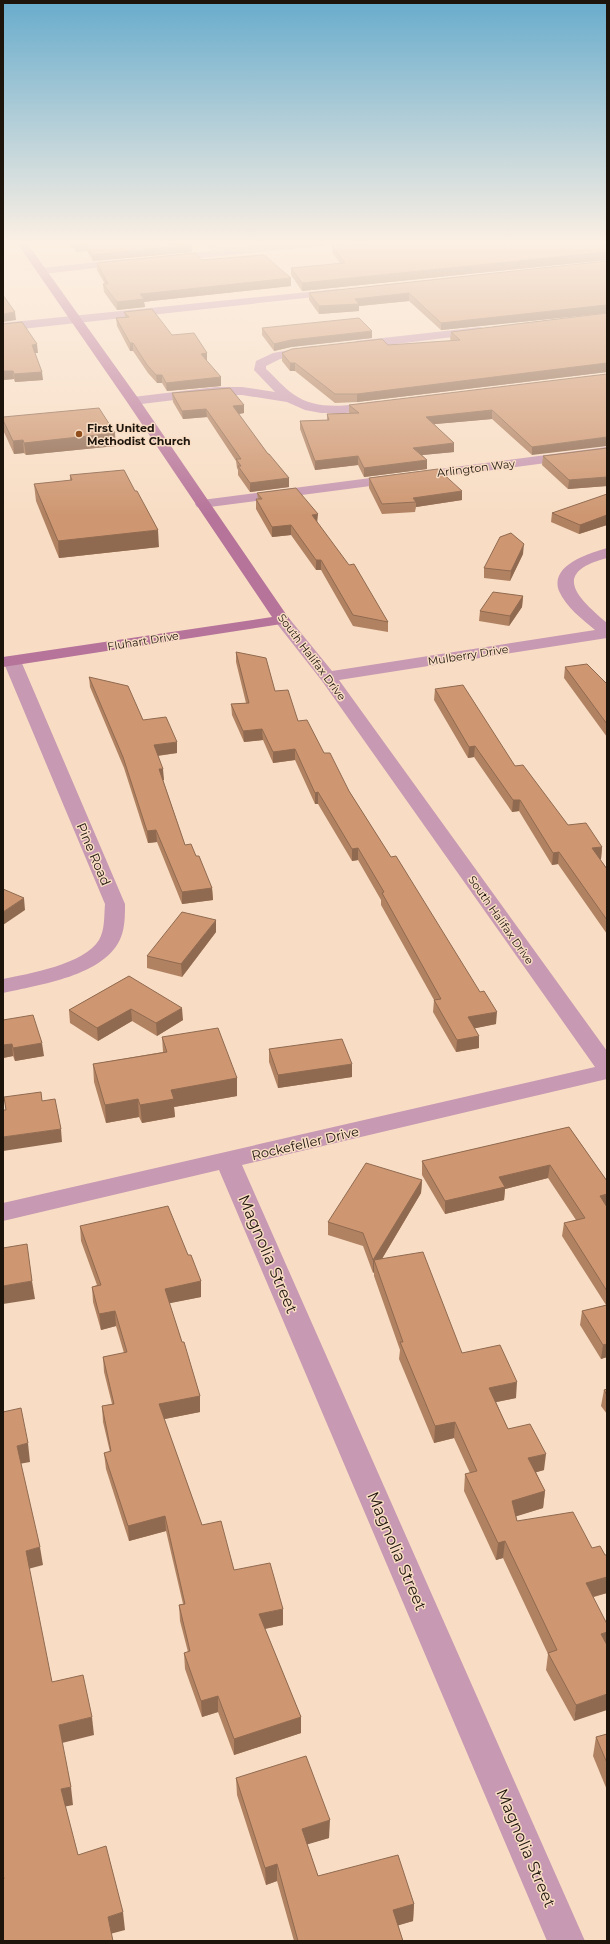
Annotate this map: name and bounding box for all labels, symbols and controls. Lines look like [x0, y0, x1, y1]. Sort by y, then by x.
place label: First United Methodist Church [87, 421, 191, 448]
marker: First United Methodist Church [74, 429, 84, 439]
street label: Arlington Way [436, 456, 516, 480]
street label: South Halifax Drive [275, 611, 349, 703]
street label: Fluhart Drive [106, 628, 180, 654]
street label: Mulberry Drive [427, 642, 510, 668]
street label: Pine Road [74, 820, 114, 888]
street label: South Halifax Drive [465, 873, 537, 967]
street label: Rockefeller Drive [250, 1123, 360, 1163]
street label: Magnolia Street [234, 1192, 302, 1317]
street label: Magnolia Street [363, 1489, 431, 1614]
street label: Magnolia Street [492, 1786, 560, 1911]

